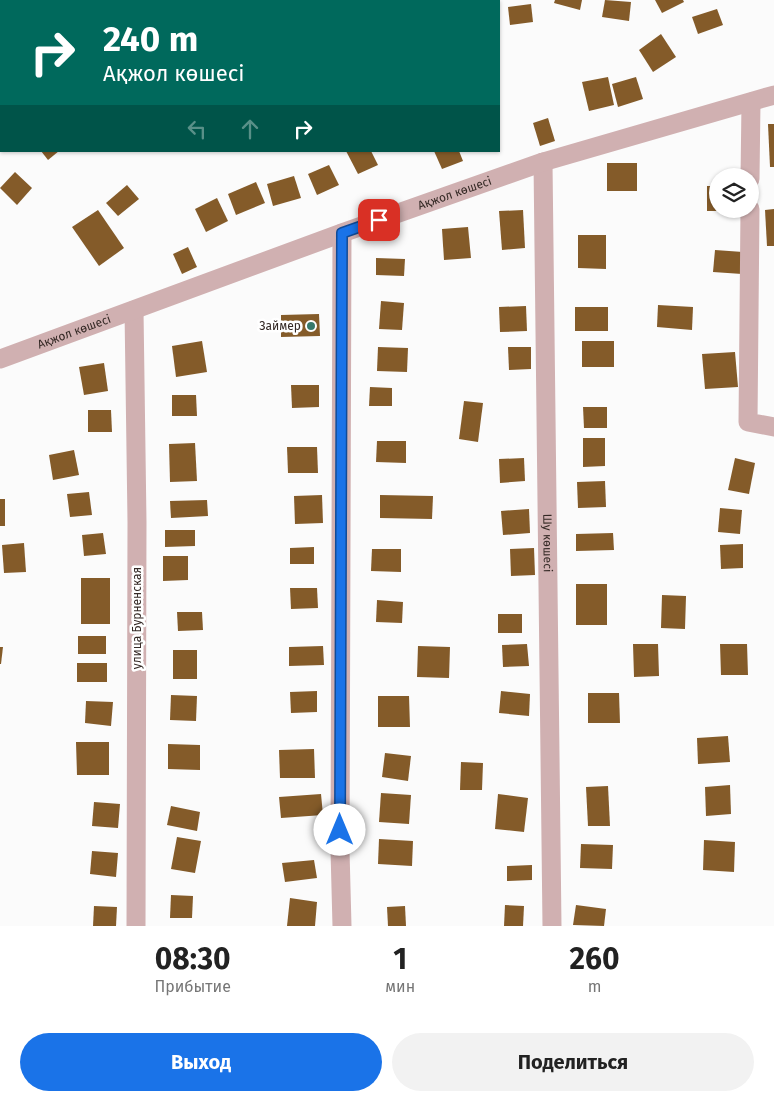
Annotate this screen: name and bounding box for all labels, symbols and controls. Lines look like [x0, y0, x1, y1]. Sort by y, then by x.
text: 240 m [103, 18, 198, 60]
icon: right [20, 20, 85, 85]
text: Ақжол көшесі [103, 60, 245, 87]
icon: left [183, 115, 211, 143]
icon: ahead [236, 115, 264, 143]
icon: right [289, 115, 317, 143]
map controls [709, 168, 759, 218]
button: layers [709, 168, 759, 218]
street label: Ақжол көшесі [416, 174, 493, 213]
pin [358, 199, 400, 241]
icon: arrive [365, 206, 393, 234]
street label: Ақжол көшесі [35, 312, 113, 352]
place label: Займер [259, 319, 301, 333]
marker: Займер [305, 320, 317, 332]
street label: Шу көшесі [540, 514, 555, 572]
street label: улица Бурненская [130, 567, 144, 669]
position arrow [313, 803, 365, 855]
text: 08:30 [155, 941, 231, 977]
text: 1 [393, 941, 407, 977]
text: 260 [570, 941, 620, 977]
text: Прибытие [154, 977, 231, 996]
text: мин [385, 977, 415, 996]
text: m [588, 977, 601, 996]
button: Выход [20, 1033, 382, 1091]
button: Поделиться [392, 1033, 754, 1091]

